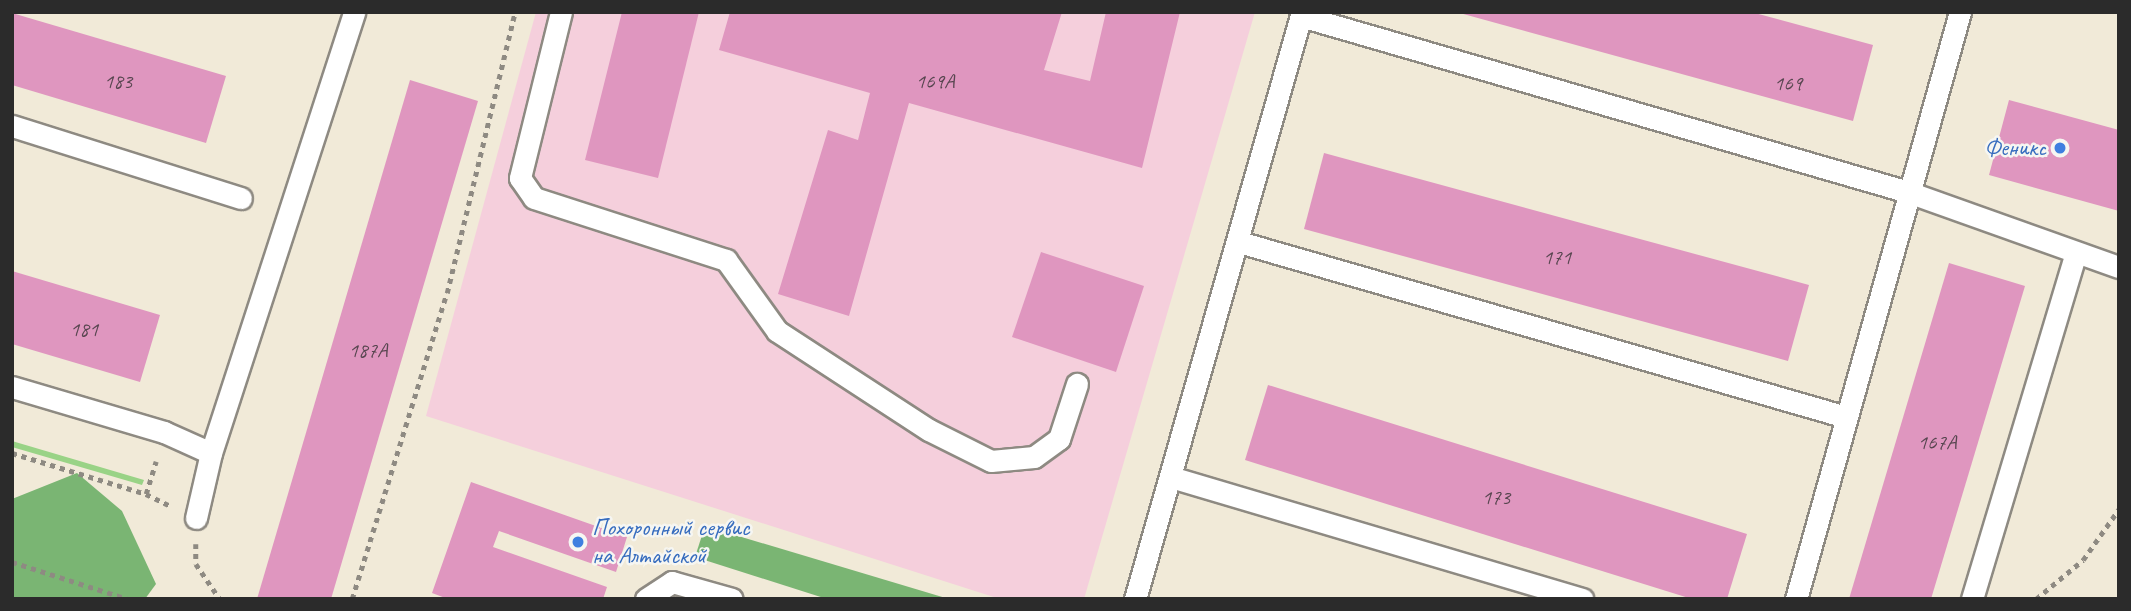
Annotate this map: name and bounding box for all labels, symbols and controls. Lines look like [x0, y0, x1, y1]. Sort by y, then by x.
house number: 183 [104, 68, 132, 94]
house number: 169А [916, 68, 954, 94]
house number: 169 [1774, 70, 1802, 96]
place label: Феникс [1984, 134, 2046, 162]
marker: Феникс [2052, 140, 2068, 156]
house number: 171 [1543, 244, 1571, 270]
house number: 181 [70, 316, 98, 342]
house number: 187А [349, 337, 387, 363]
house number: 167А [1918, 429, 1956, 455]
house number: 173 [1482, 484, 1510, 510]
place label: Похоронный сервис на Алтайской [592, 514, 749, 570]
marker: Похоронный сервис на Алтайской [570, 534, 586, 550]

